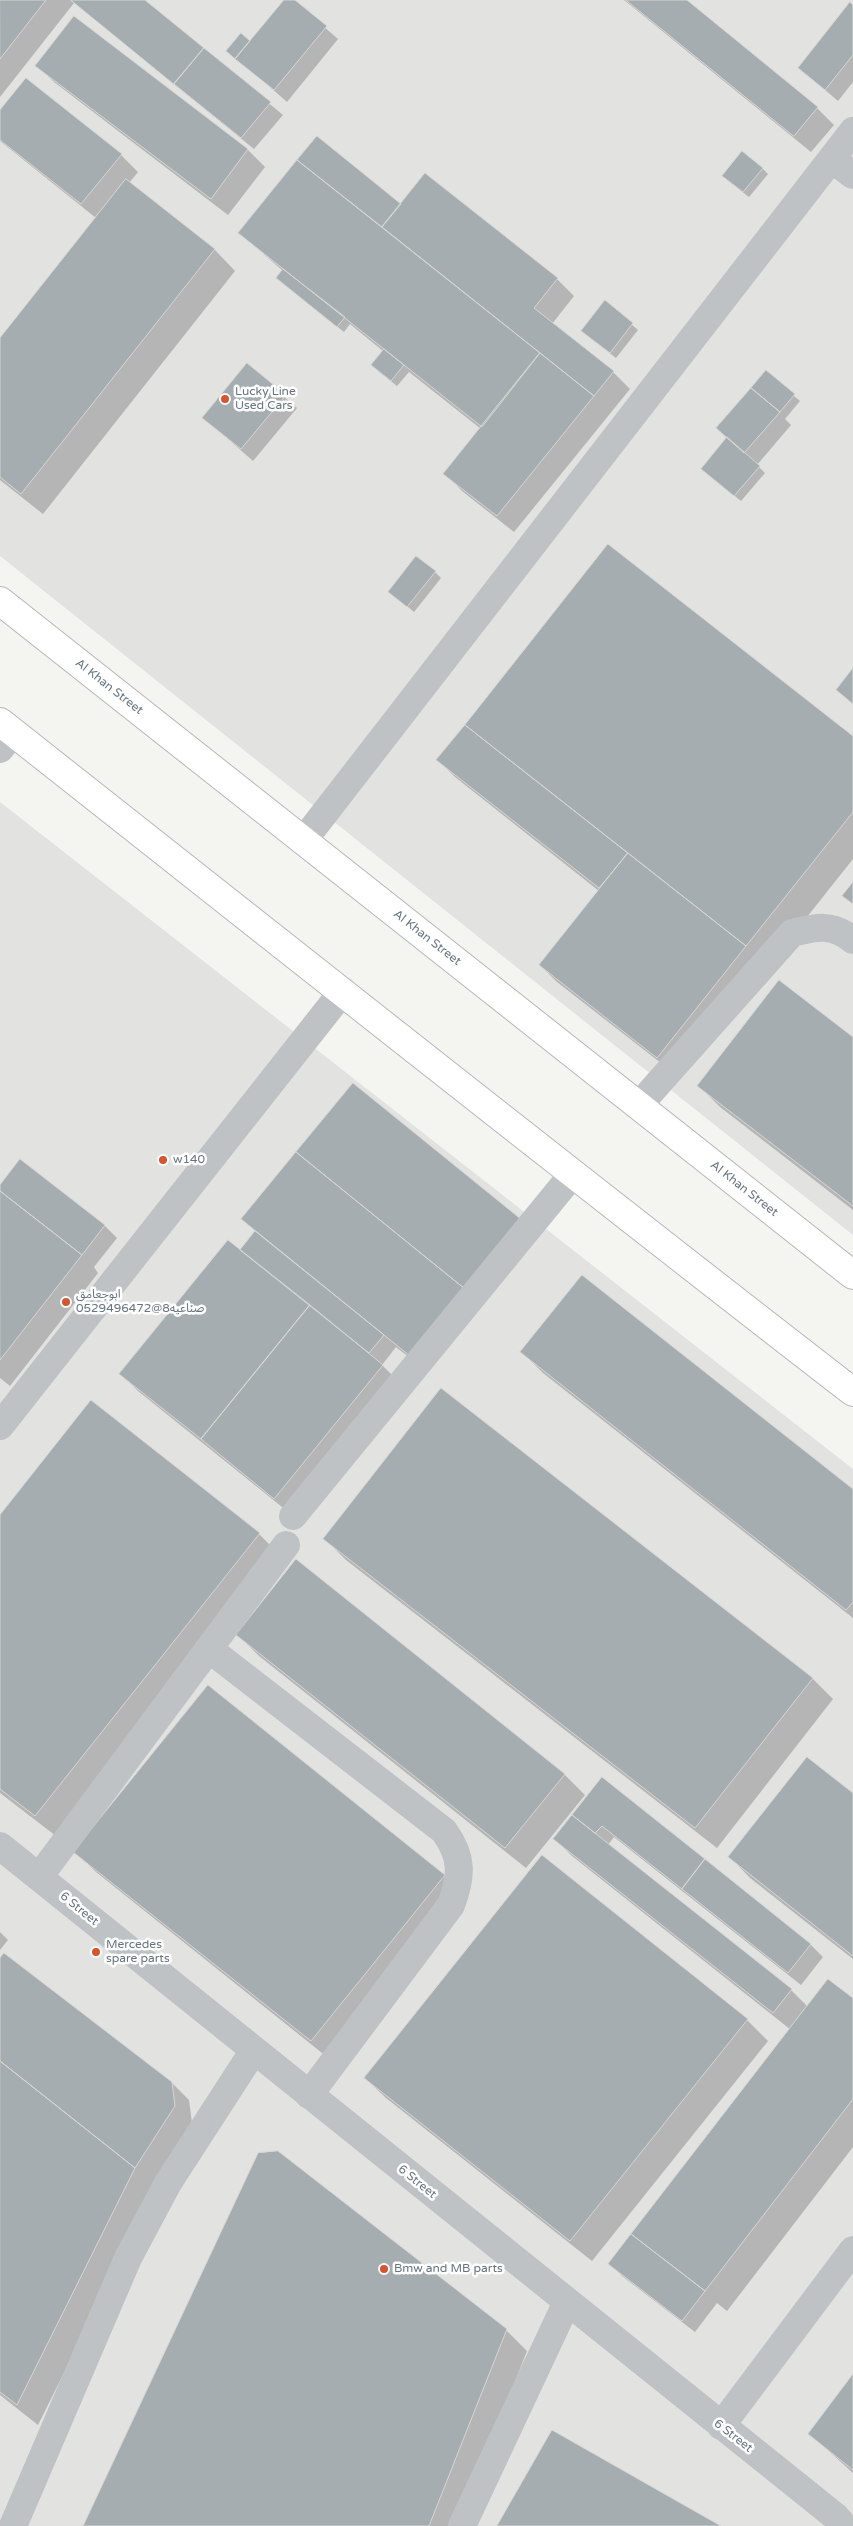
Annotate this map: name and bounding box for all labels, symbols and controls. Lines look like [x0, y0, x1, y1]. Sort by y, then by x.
place label: Lucky Line Used Cars [235, 385, 296, 413]
marker: Lucky Line Used Cars [219, 393, 231, 405]
street label: Al Khan Street [72, 656, 146, 718]
street label: Al Khan Street [390, 907, 464, 969]
place label: w140 [173, 1153, 205, 1167]
marker: w140 [157, 1154, 169, 1166]
street label: Al Khan Street [707, 1158, 781, 1220]
place label: ابوجعامق صناعيه8@0529496472 [76, 1288, 204, 1316]
marker: ابوجعامق صناعيه8@0529496472 [60, 1296, 72, 1308]
street label: 6 Street [57, 1889, 101, 1929]
place label: Mercedes spare parts [106, 1938, 170, 1966]
marker: Mercedes spare parts [90, 1946, 102, 1958]
street label: 6 Street [395, 2162, 439, 2202]
place label: Bmw and MB parts [394, 2262, 503, 2276]
marker: Bmw and MB parts [378, 2263, 390, 2275]
street label: 6 Street [711, 2416, 755, 2456]

